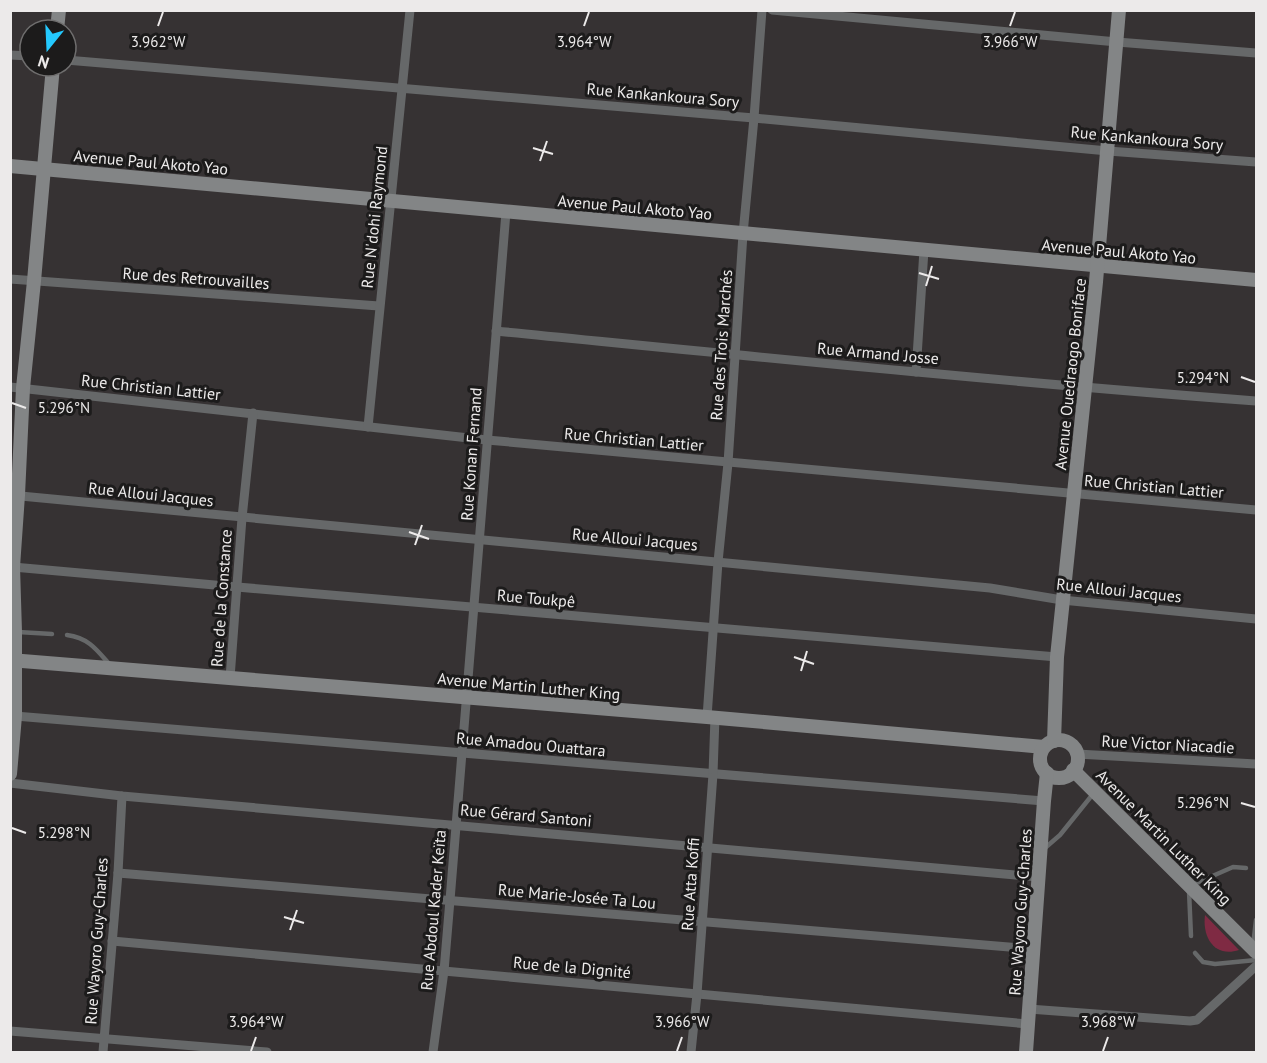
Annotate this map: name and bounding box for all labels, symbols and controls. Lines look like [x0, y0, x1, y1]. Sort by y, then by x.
north arrow [18, 18, 78, 78]
text: 3.962°W [131, 32, 186, 51]
text: 3.964°W [557, 32, 612, 51]
text: 3.966°W [983, 32, 1038, 51]
text: N [35, 51, 51, 73]
street label: Rue Kankankoura Sory [586, 78, 741, 112]
street label: Rue Kankankoura Sory [1070, 121, 1225, 155]
street label: Avenue Paul Akoto Yao [73, 145, 229, 179]
street label: Rue N'dohi Raymond [357, 145, 391, 289]
street label: Avenue Paul Akoto Yao [557, 190, 713, 224]
street label: Avenue Paul Akoto Yao [1041, 234, 1197, 268]
street label: Rue des Retrouvailles [122, 263, 270, 293]
street label: Rue des Trois Marchés [706, 269, 736, 421]
street label: Avenue Ouedraogo Boniface [1050, 277, 1090, 471]
street label: Rue Armand Josse [816, 338, 940, 368]
text: 5.294°N [1177, 368, 1229, 387]
street label: Rue Christian Lattier [80, 370, 222, 404]
street label: Rue Konan Fernand [456, 387, 486, 521]
text: 5.296°N [38, 398, 90, 417]
street label: Rue Christian Lattier [563, 423, 705, 455]
street label: Rue Christian Lattier [1083, 470, 1225, 502]
street label: Rue Alloui Jacques [87, 477, 215, 511]
street label: Rue Alloui Jacques [571, 524, 699, 554]
street label: Rue de la Constance [206, 528, 236, 668]
street label: Rue Alloui Jacques [1055, 573, 1183, 607]
street label: Rue Toukpê [496, 585, 576, 611]
street label: Avenue Martin Luther King [437, 668, 621, 704]
street label: Rue Amadou Ouattara [455, 728, 607, 760]
street label: Rue Victor Niacadie [1101, 731, 1235, 757]
street label: Avenue Martin Luther King [1092, 765, 1236, 909]
text: 5.296°N [1177, 793, 1229, 812]
street label: Rue Gérard Santoni [459, 799, 593, 831]
text: 5.298°N [38, 823, 90, 842]
street label: Rue Wayoro Guy-Charles [1004, 828, 1036, 996]
street label: Rue Abdoul Kader Keïta [416, 829, 450, 991]
street label: Rue Atta Koffi [677, 837, 703, 931]
street label: Rue Wayoro Guy-Charles [80, 857, 112, 1025]
street label: Rue Marie-Josée Ta Lou [497, 879, 657, 913]
street label: Rue de la Dignité [512, 952, 632, 982]
text: 3.964°W [229, 1012, 284, 1031]
text: 3.966°W [655, 1012, 710, 1031]
text: 3.968°W [1081, 1012, 1136, 1031]

